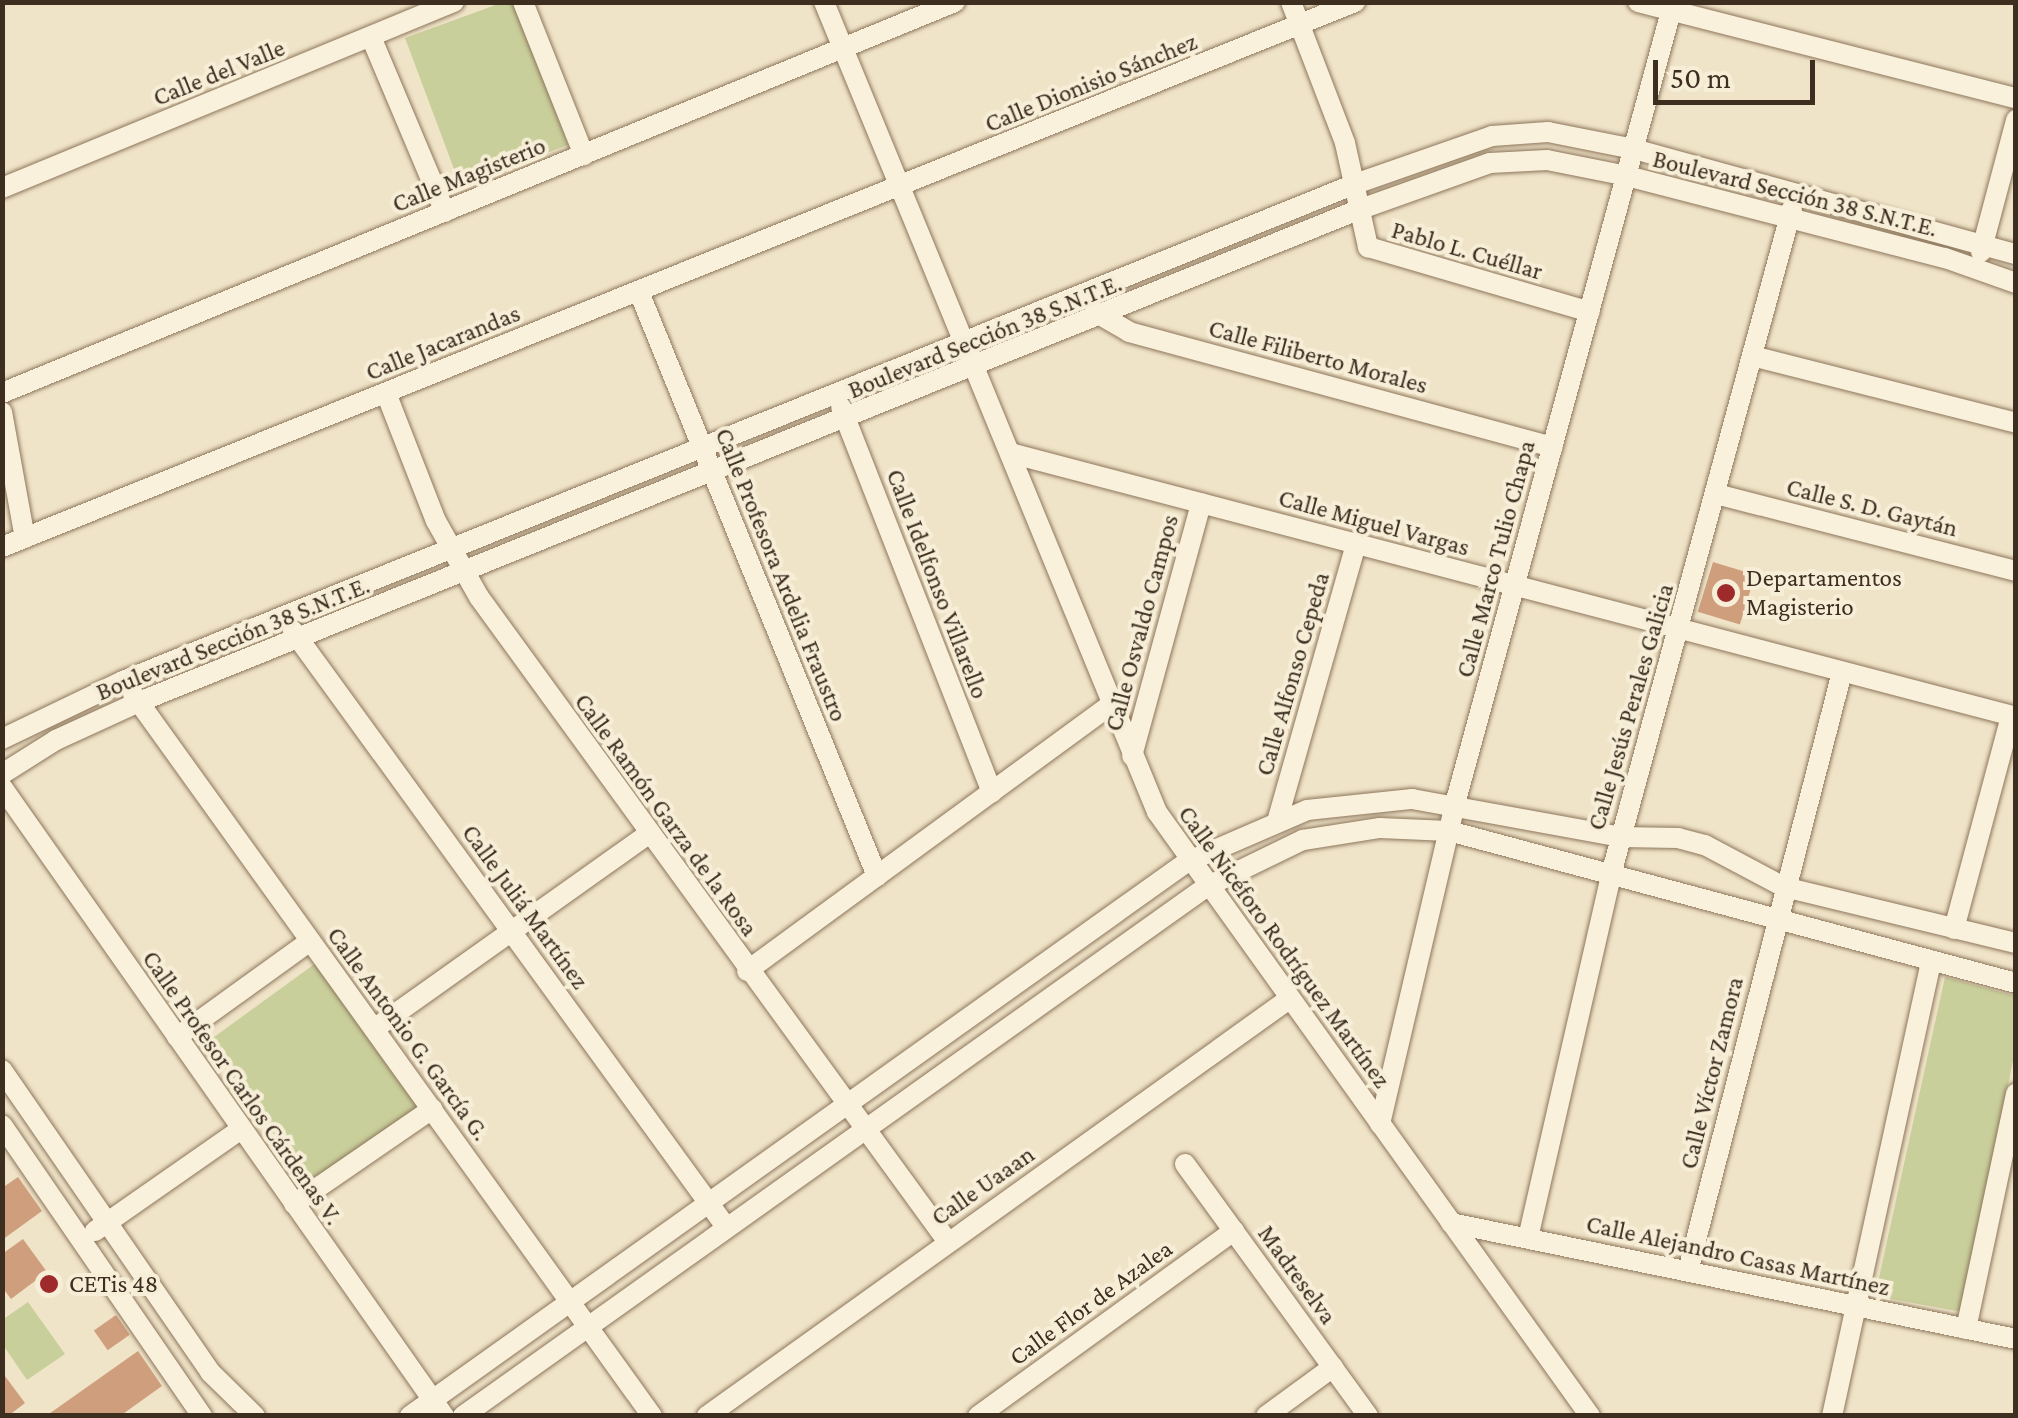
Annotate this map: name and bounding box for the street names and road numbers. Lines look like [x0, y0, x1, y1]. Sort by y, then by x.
street label: Calle Dionisio Sánchez [981, 27, 1201, 139]
street label: Calle del Valle [149, 33, 289, 113]
street label: Calle Magisterio [388, 131, 550, 219]
street label: Boulevard Sección 38 S.N.T.E. [1650, 144, 1940, 244]
street label: Pablo L. Cuéllar [1388, 215, 1546, 287]
street label: Boulevard Sección 38 S.N.T.E. [844, 268, 1126, 406]
street label: Calle Jacarandas [361, 298, 525, 388]
street label: Calle Filiberto Morales [1205, 313, 1431, 401]
street label: Calle Profesora Ardelia Fraustro [708, 424, 854, 726]
street label: Calle Marco Tulio Chapa [1450, 437, 1542, 681]
street label: Calle Idelfonso Villarello [879, 465, 995, 703]
street label: Calle S. D. Gaytán [1783, 472, 1961, 544]
street label: Calle Miguel Vargas [1275, 483, 1473, 563]
street label: Calle Osvaldo Campos [1099, 512, 1185, 734]
street label: Calle Alfonso Cepeda [1250, 569, 1336, 779]
street label: Boulevard Sección 38 S.N.T.E. [92, 570, 374, 708]
street label: Calle Jesús Perales Galicia [1581, 580, 1681, 834]
street label: Calle Ramón Garza de la Rosa [568, 688, 764, 942]
street label: Calle Nicéforo Rodríguez Martínez [1171, 800, 1397, 1094]
street label: Calle Juliá Martínez [455, 819, 595, 995]
street label: Calle Antonio G. García G. [320, 921, 496, 1147]
street label: Calle Profesor Carlos Cárdenas V. [136, 945, 348, 1231]
street label: Calle Víctor Zamora [1674, 974, 1750, 1172]
street label: Calle Uaaan [926, 1140, 1040, 1232]
street label: Calle Alejandro Casas Martínez [1583, 1209, 1893, 1303]
street label: Madreselva [1251, 1220, 1343, 1330]
street label: Calle Flor de Azalea [1004, 1234, 1178, 1372]

